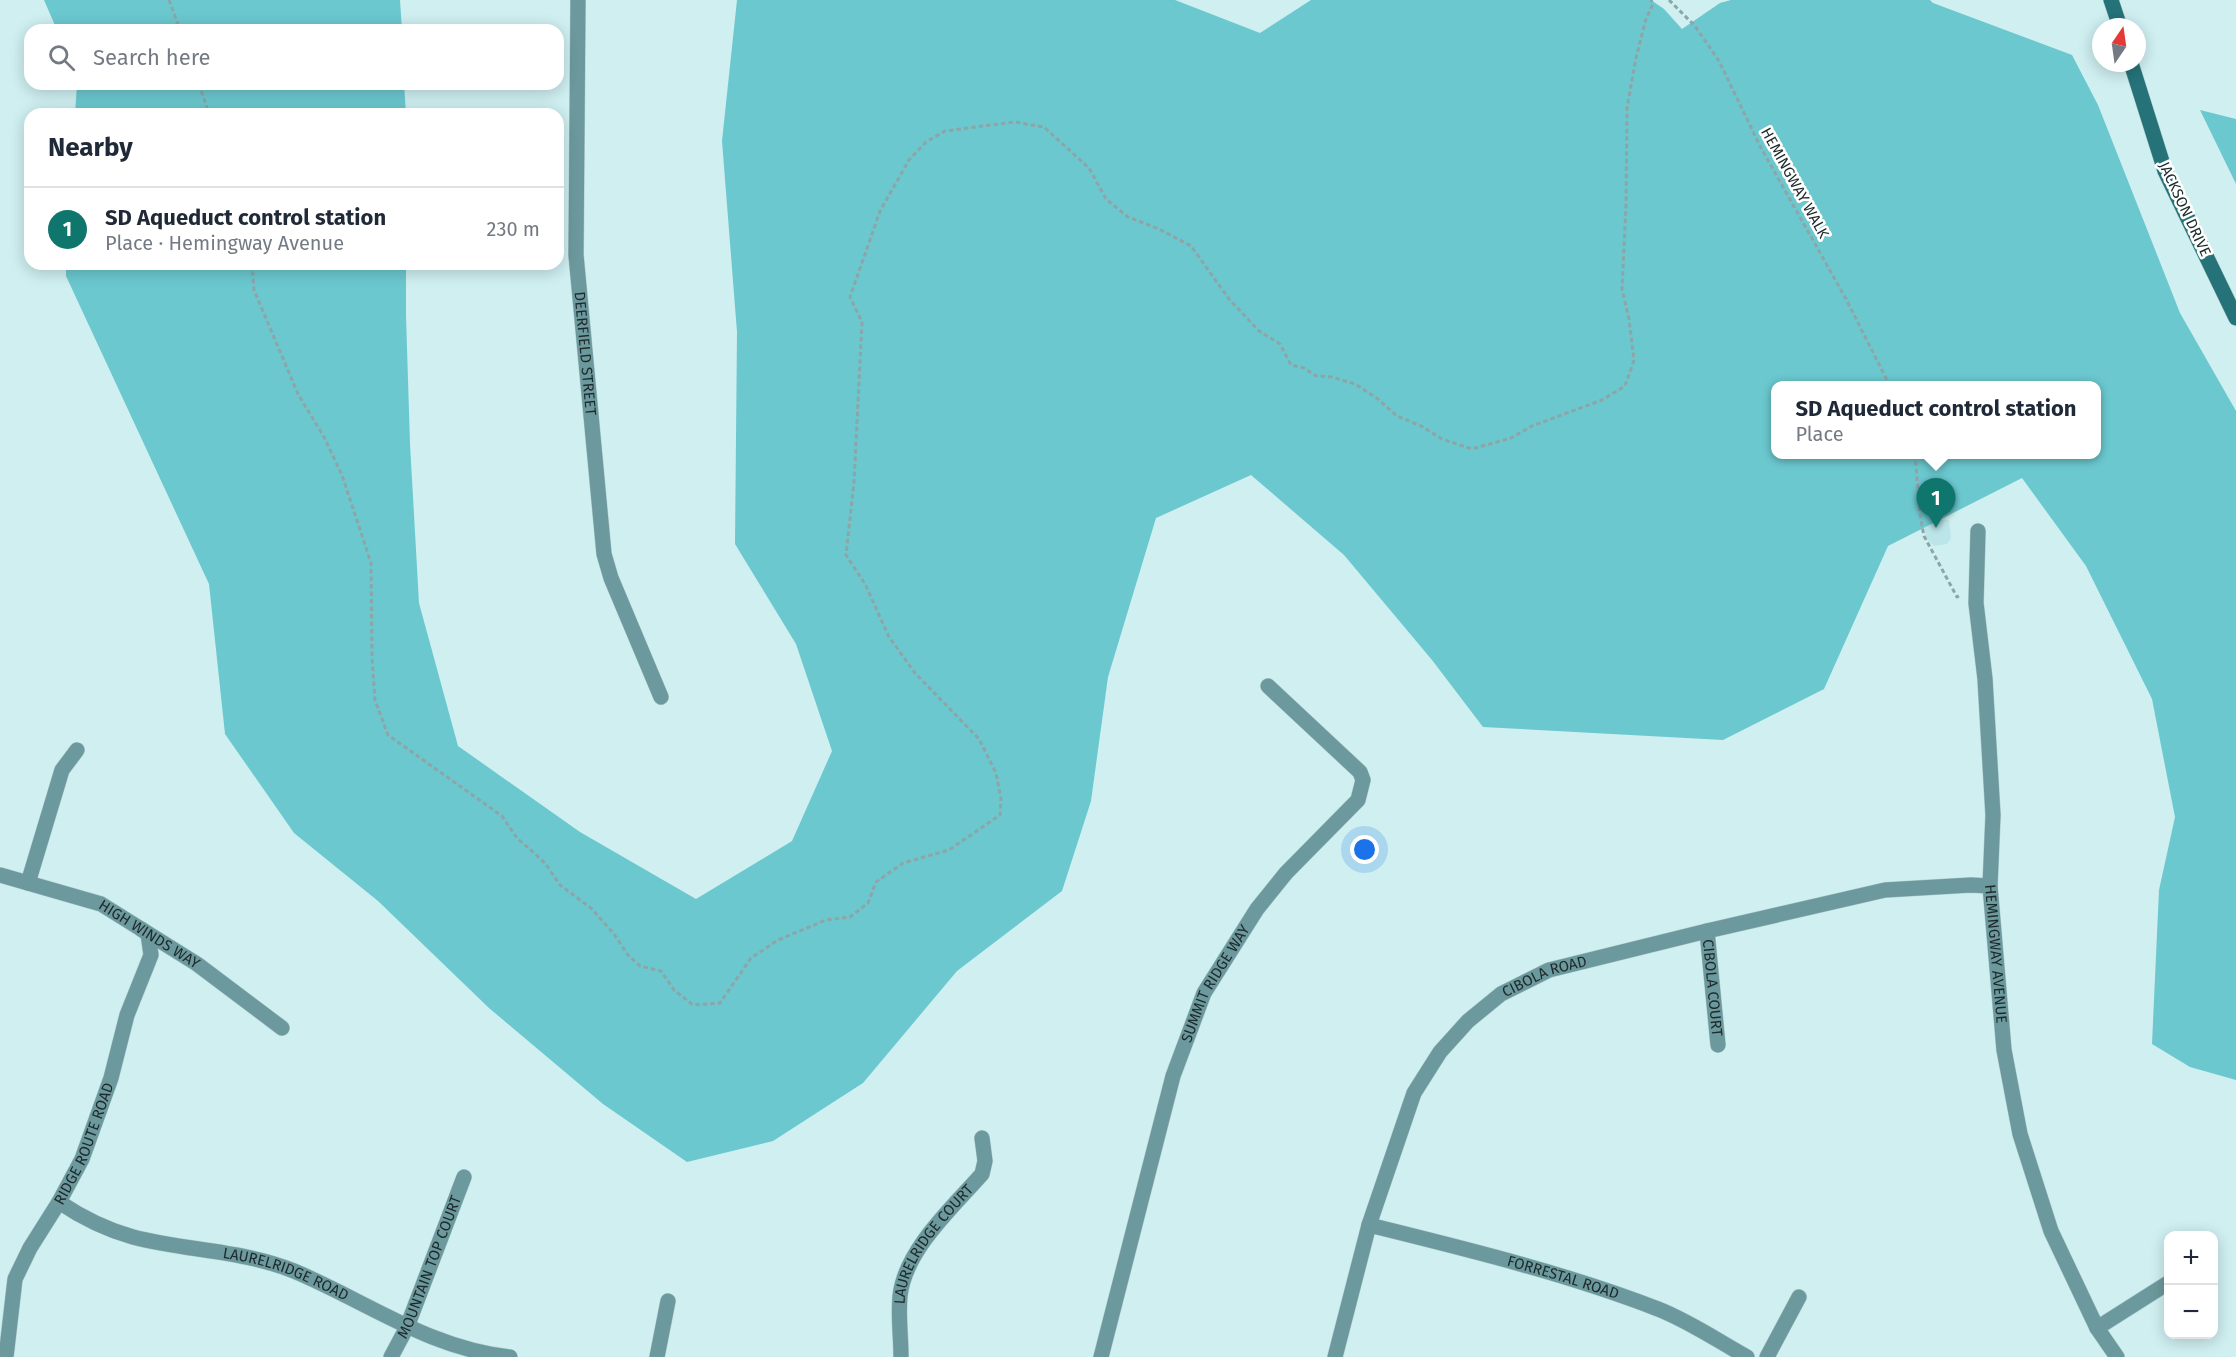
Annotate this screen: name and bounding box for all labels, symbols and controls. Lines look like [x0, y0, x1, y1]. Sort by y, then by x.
north arrow [2092, 18, 2146, 72]
search box [24, 24, 564, 90]
icon: search [45, 41, 78, 74]
text: Search here [93, 44, 211, 71]
street label: HEMINGWAY WALK [1757, 124, 1833, 242]
text: Nearby [48, 132, 133, 163]
street label: JACKSON DRIVE [2155, 159, 2215, 259]
text: SD Aqueduct control station [105, 204, 386, 231]
text: 1 [63, 217, 72, 241]
text: 230 m [487, 217, 540, 241]
text: Place · Hemingway Avenue [105, 231, 344, 255]
street label: DEERFIELD STREET [570, 291, 600, 417]
popup [1771, 381, 2101, 459]
text: SD Aqueduct control station [1795, 395, 2077, 422]
text: Place [1795, 422, 1844, 446]
pin: 1 [1916, 478, 1956, 528]
your location [1350, 835, 1379, 864]
street label: HEMINGWAY AVENUE [1981, 884, 2011, 1024]
street label: HIGH WINDS WAY [95, 896, 204, 973]
street label: SUMMIT RIDGE WAY [1177, 921, 1254, 1045]
street label: CIBOLA COURT [1699, 938, 1726, 1037]
street label: CIBOLA ROAD [1499, 952, 1589, 1001]
street label: RIDGE ROUTE ROAD [50, 1080, 118, 1208]
street label: LAURELRIDGE COURT [890, 1180, 977, 1305]
street label: MOUNTAIN TOP COURT [393, 1193, 465, 1342]
map controls [2164, 1231, 2218, 1339]
button: + [2164, 1231, 2218, 1285]
street label: LAURELRIDGE ROAD [222, 1244, 352, 1304]
street label: FORRESTAL ROAD [1505, 1252, 1621, 1303]
button: − [2164, 1285, 2218, 1339]

